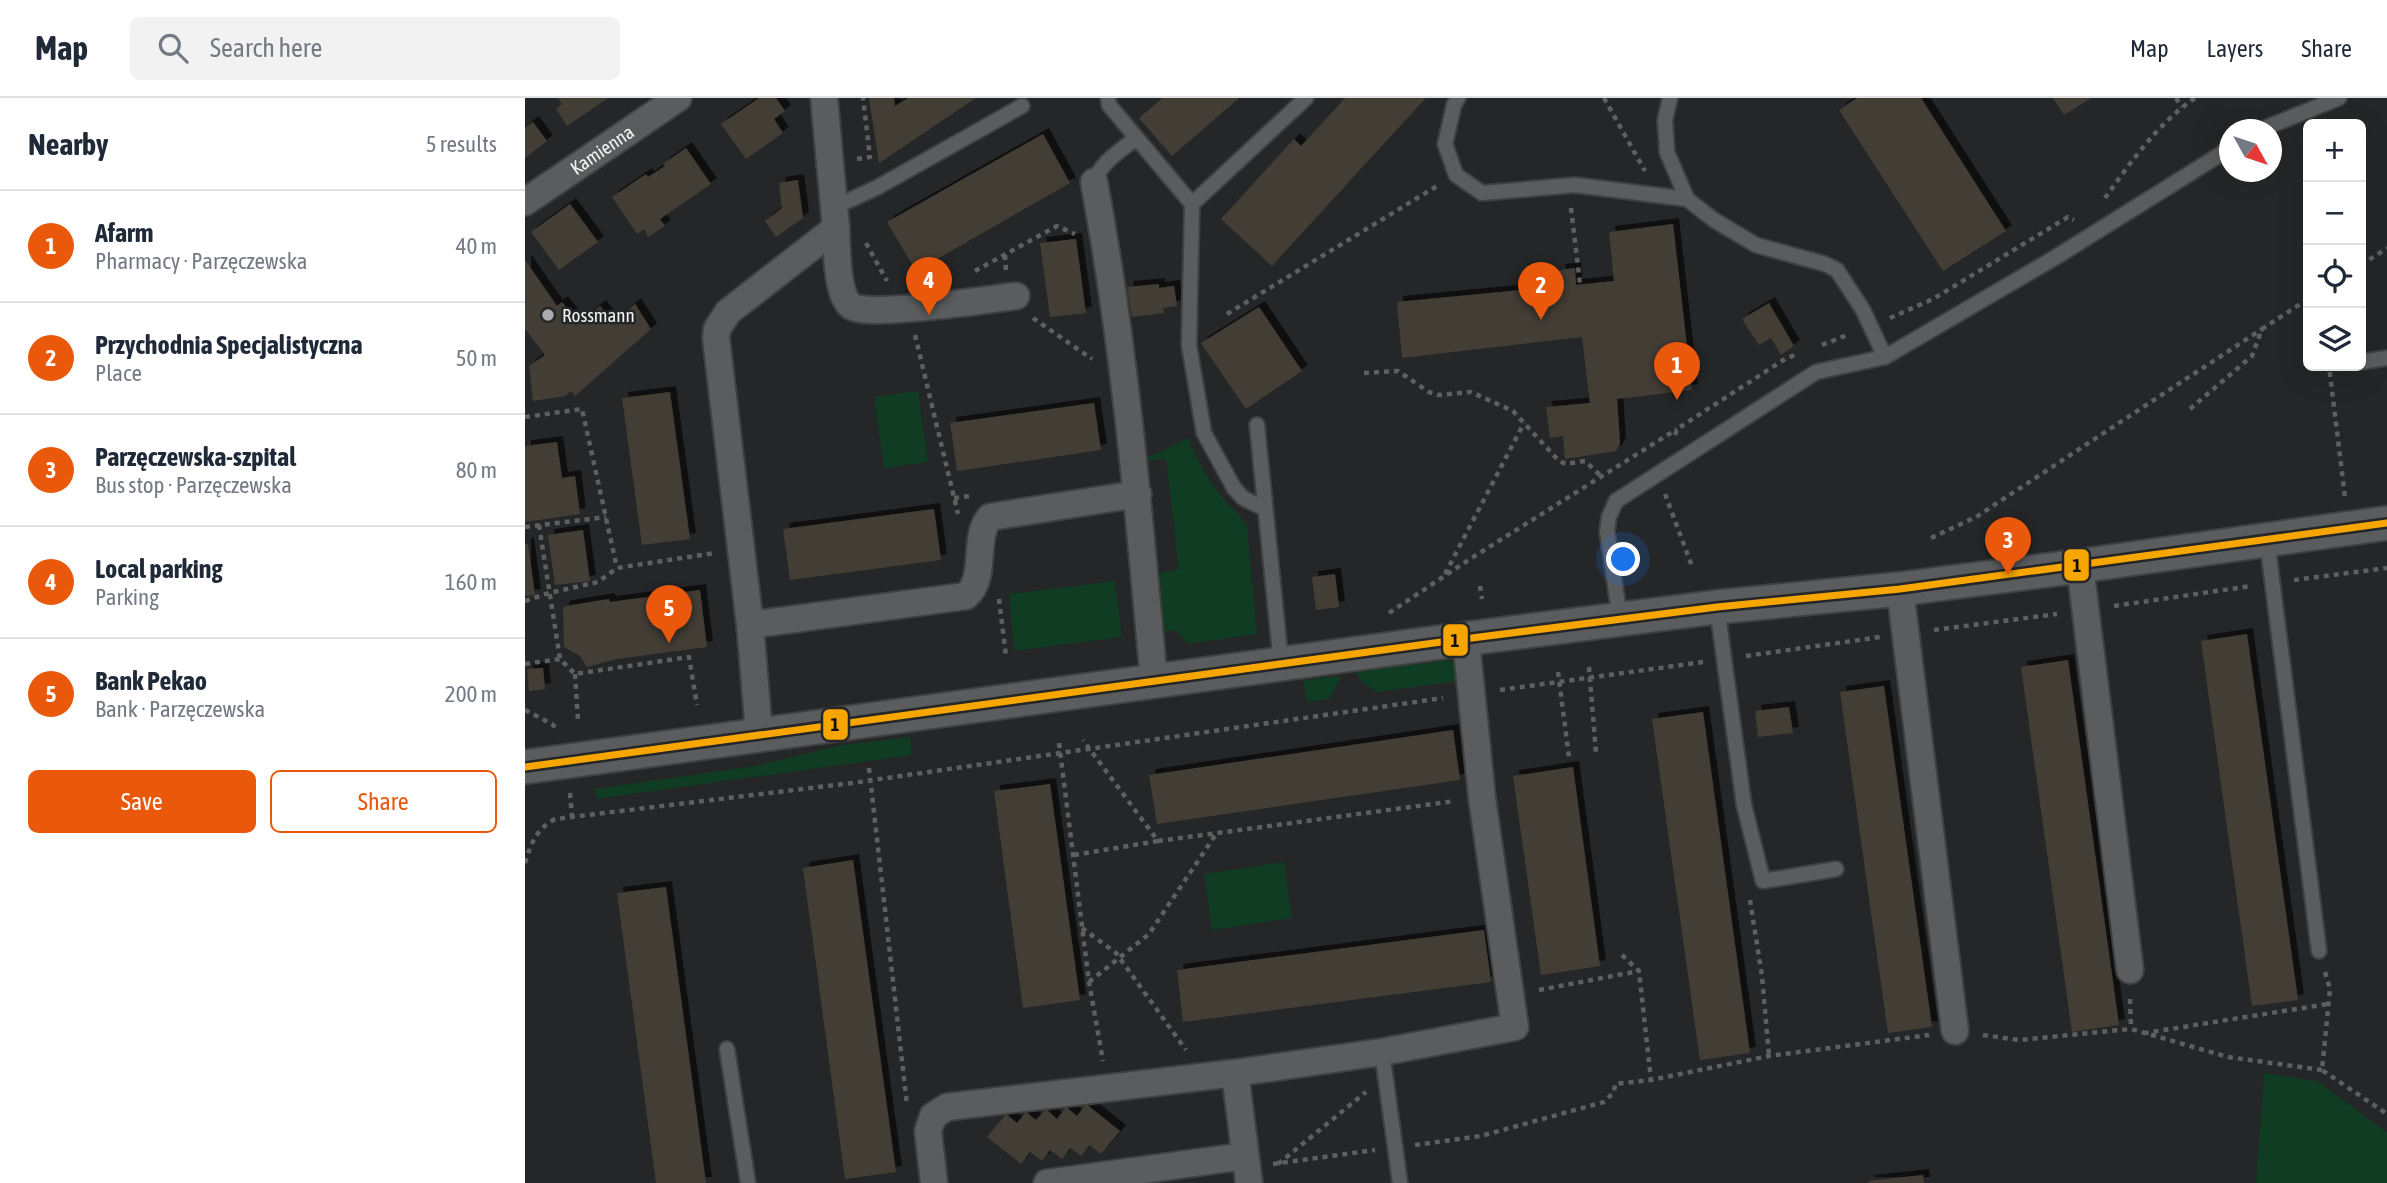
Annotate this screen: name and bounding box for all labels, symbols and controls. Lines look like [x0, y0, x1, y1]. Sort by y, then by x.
search box [130, 17, 620, 80]
text: Map [35, 29, 88, 67]
icon: search [154, 29, 192, 67]
text: Search here [210, 33, 322, 63]
text: Map [2130, 35, 2169, 62]
text: Layers [2207, 35, 2263, 62]
text: Share [2301, 35, 2352, 62]
north arrow [2219, 119, 2282, 182]
map controls [2303, 119, 2366, 371]
button: + [2303, 119, 2366, 182]
street label: Kamienna [566, 120, 638, 179]
text: Nearby [28, 127, 108, 161]
text: 5 results [426, 131, 497, 157]
button: − [2303, 182, 2366, 245]
text: Afarm [95, 218, 153, 248]
text: 1 [46, 233, 56, 259]
text: 40 m [456, 233, 497, 259]
button: locate [2303, 245, 2366, 308]
text: Pharmacy · Parzęczewska [95, 248, 307, 274]
pin: 4 [906, 257, 952, 315]
pin: 2 [1518, 262, 1564, 320]
place label: Rossmann [562, 304, 635, 326]
marker: Rossmann [540, 307, 556, 323]
button: layers [2303, 308, 2366, 371]
text: Przychodnia Specjalistyczna [95, 330, 363, 360]
pin: 1 [1654, 342, 1700, 400]
text: 2 [46, 345, 56, 371]
text: 50 m [456, 345, 497, 371]
text: Place [95, 360, 142, 386]
text: Parzęczewska-szpital [95, 442, 296, 472]
text: 3 [46, 457, 56, 483]
text: 80 m [456, 457, 497, 483]
text: Bus stop · Parzęczewska [95, 472, 292, 498]
pin: 3 [1985, 517, 2031, 575]
your location [1606, 542, 1640, 576]
line badge: 1 [2063, 548, 2090, 582]
text: Local parking [95, 554, 223, 584]
text: 1 [2073, 554, 2082, 576]
text: 4 [46, 569, 56, 595]
text: 160 m [445, 569, 497, 595]
text: Parking [95, 584, 159, 610]
pin: 5 [646, 585, 692, 643]
line badge: 1 [1442, 623, 1469, 657]
text: 1 [1451, 629, 1460, 651]
text: Bank Pekao [95, 666, 207, 696]
text: 5 [46, 681, 56, 707]
text: 200 m [445, 681, 497, 707]
text: Bank · Parzęczewska [95, 696, 265, 722]
line badge: 1 [822, 708, 849, 741]
text: 1 [831, 713, 840, 735]
button: Save [28, 770, 256, 833]
button: Share [270, 770, 497, 833]

